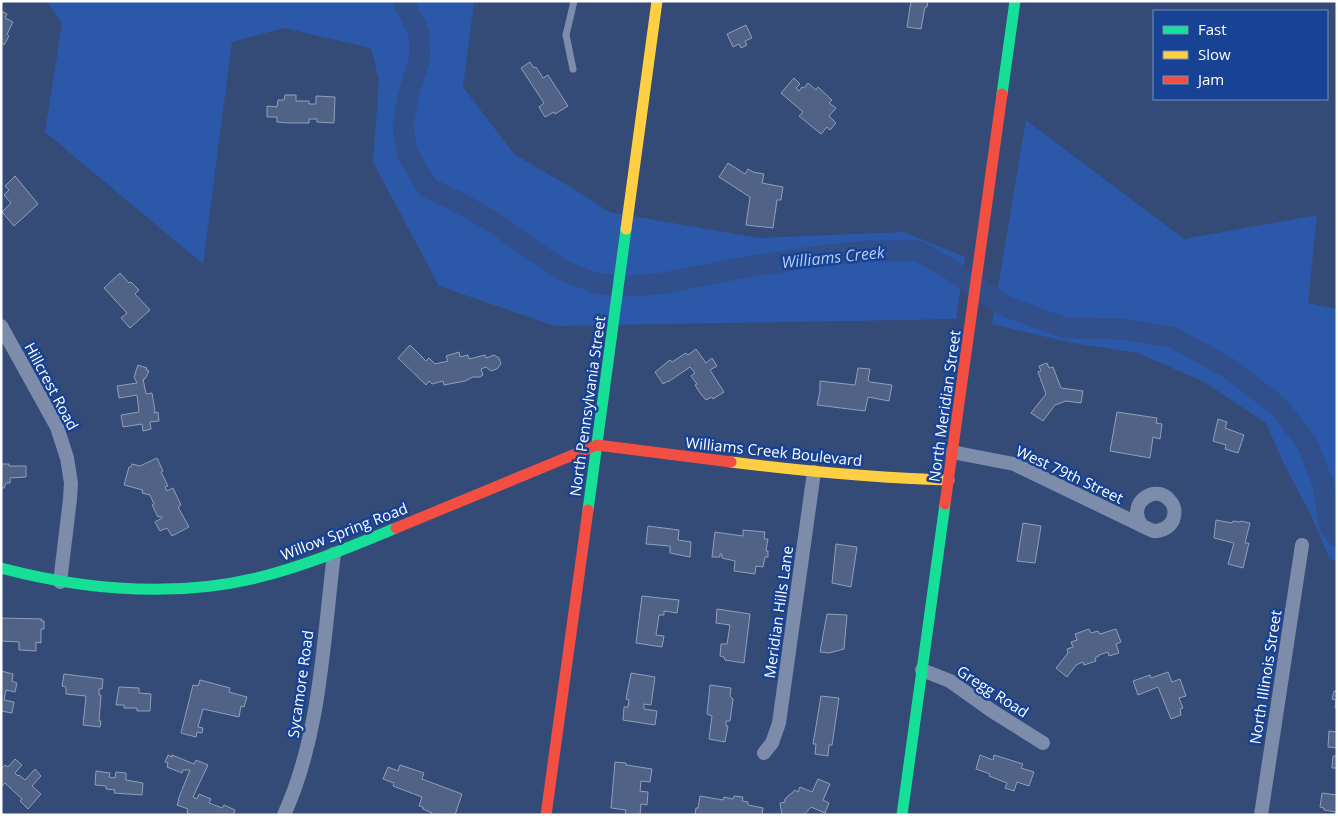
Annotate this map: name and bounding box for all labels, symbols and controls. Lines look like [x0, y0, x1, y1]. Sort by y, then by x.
legend [1153, 10, 1328, 100]
text: Fast [1198, 19, 1227, 39]
text: Slow [1198, 44, 1231, 64]
text: Jam [1196, 69, 1224, 89]
water label: Williams Creek [780, 241, 887, 273]
street label: North Pennsylvania Street [564, 314, 610, 498]
street label: North Meridian Street [923, 329, 965, 483]
street label: Hillcrest Road [21, 339, 83, 433]
street label: Williams Creek Boulevard [685, 432, 863, 470]
street label: West 79th Street [1013, 440, 1127, 508]
street label: Willow Spring Road [278, 498, 410, 564]
street label: Meridian Hills Lane [759, 545, 797, 679]
street label: North Illinois Street [1245, 609, 1285, 745]
street label: Sycamore Road [283, 629, 317, 739]
street label: Gregg Road [953, 660, 1033, 722]

